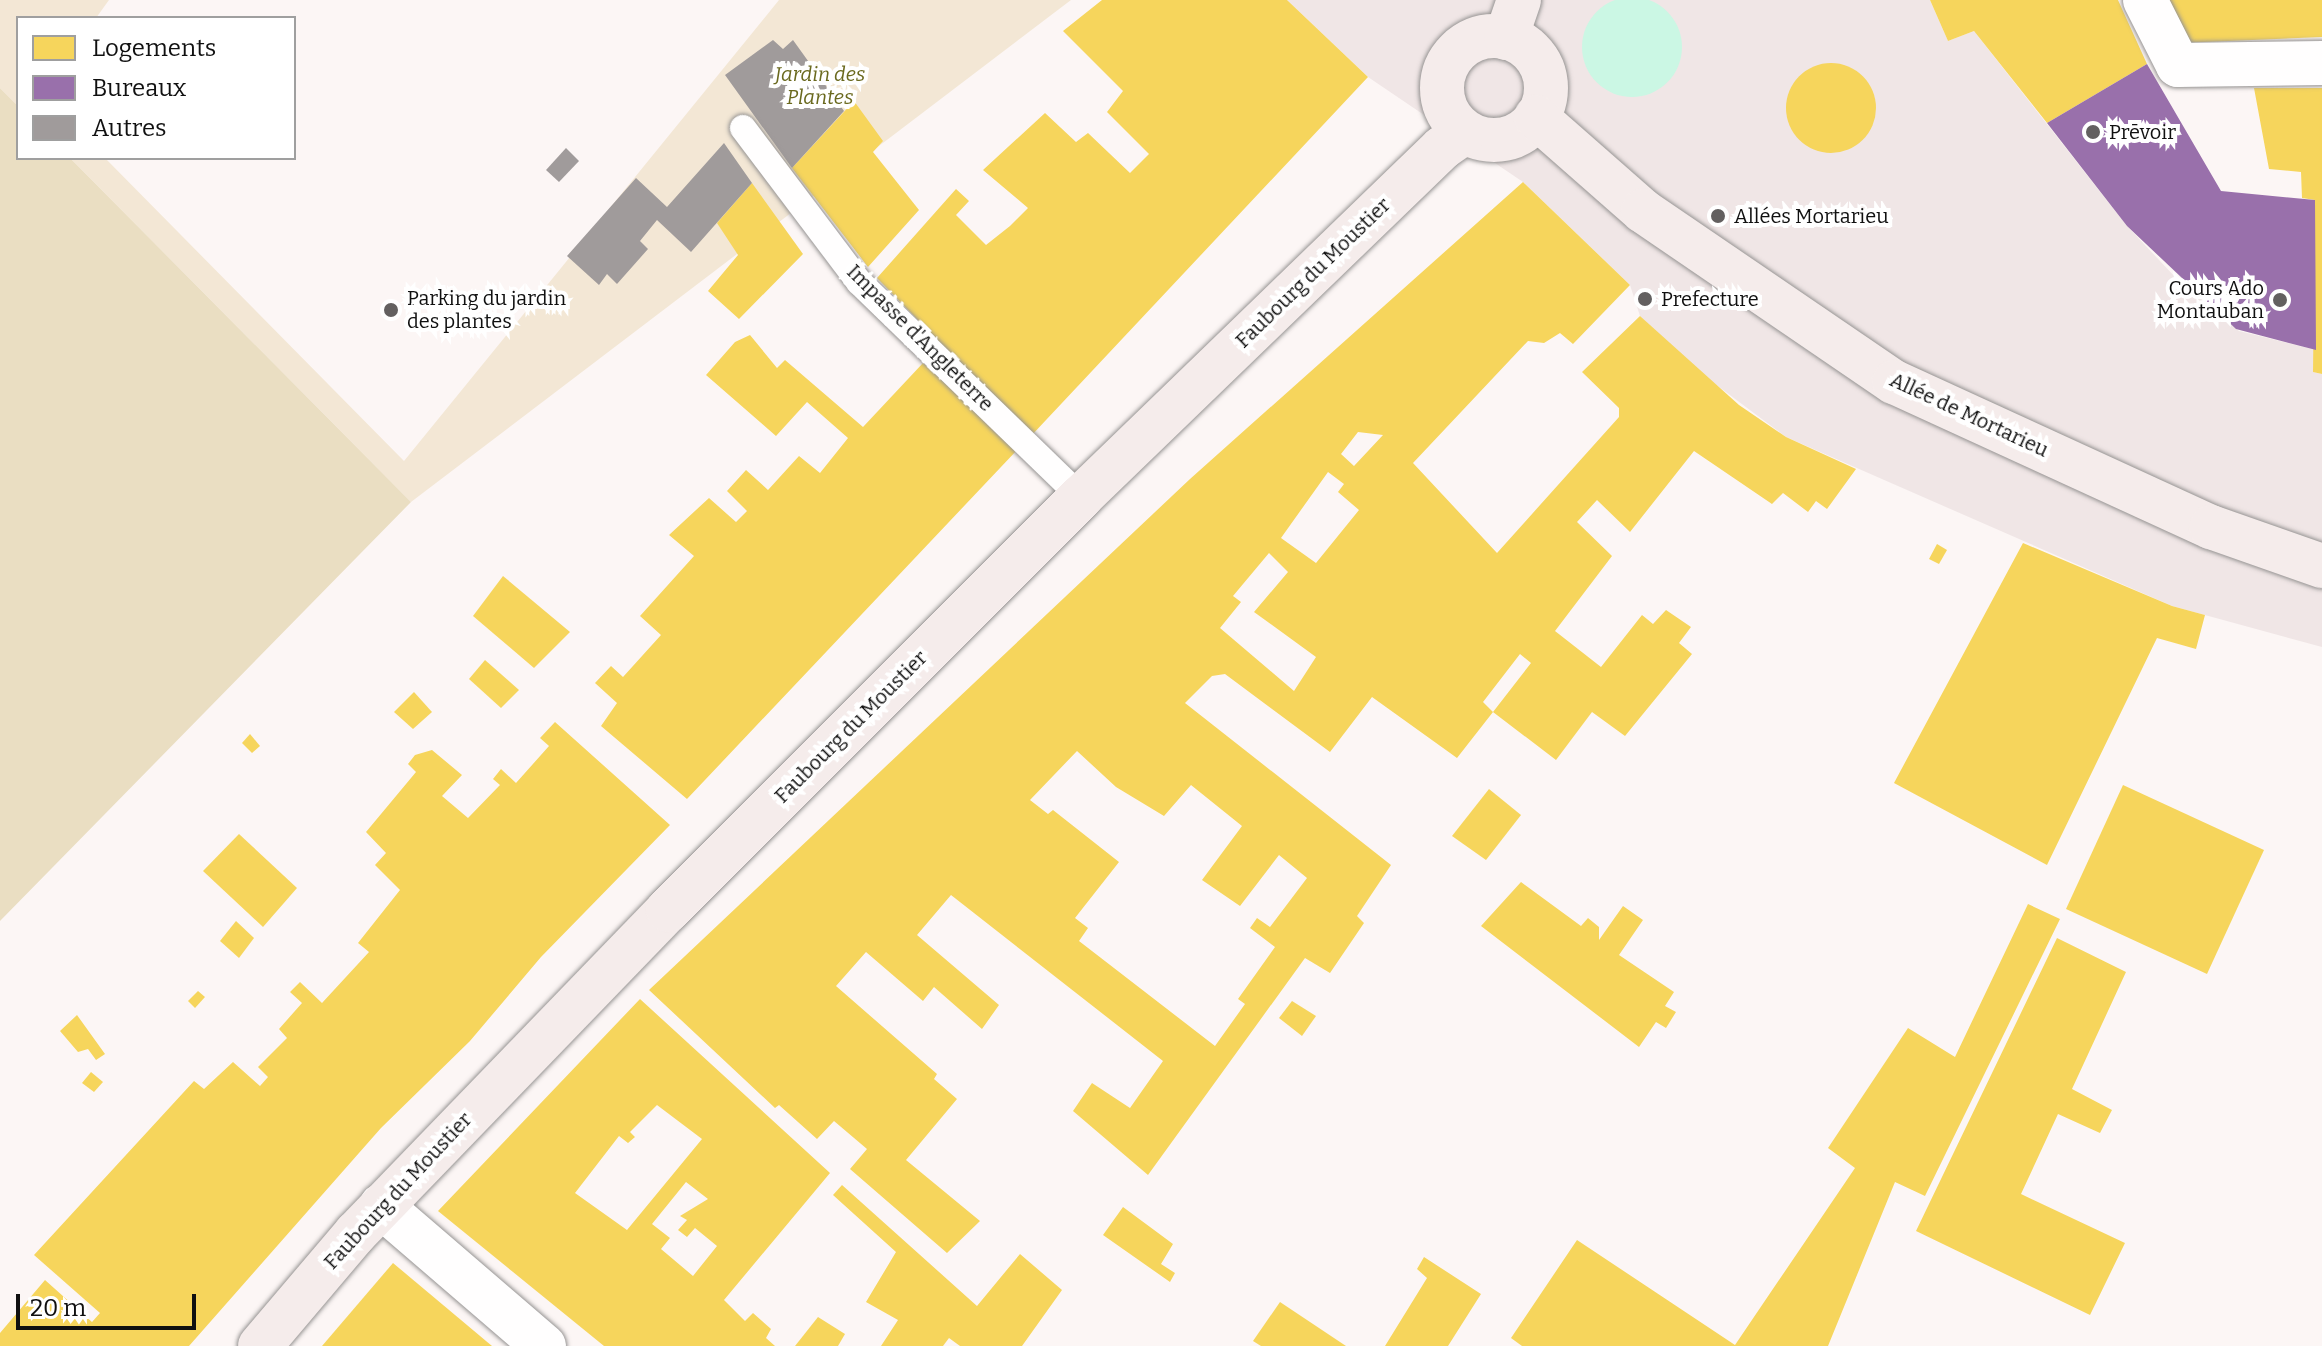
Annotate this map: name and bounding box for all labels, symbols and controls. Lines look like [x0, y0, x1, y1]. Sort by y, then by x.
legend [16, 16, 296, 160]
text: Logements [92, 34, 216, 62]
park label: Jardin des Plantes [775, 62, 865, 109]
text: Bureaux [92, 74, 186, 102]
text: Autres [92, 114, 167, 142]
place label: Prēvoir [2109, 120, 2176, 144]
marker: Prēvoir [2084, 123, 2102, 141]
street label: Faubourg du Moustier [1231, 193, 1395, 353]
place label: Allées Mortarieu [1734, 204, 1889, 228]
marker: Allées Mortarieu [1709, 207, 1727, 225]
street label: Impasse d'Angleterre [842, 260, 998, 416]
place label: Cours Ado Montauban [2157, 276, 2264, 323]
place label: Parking du jardin des plantes [407, 286, 566, 333]
place label: Prefecture [1661, 287, 1759, 311]
marker: Prefecture [1636, 290, 1654, 308]
marker: Cours Ado Montauban [2271, 291, 2289, 309]
marker: Parking du jardin des plantes [382, 301, 400, 319]
street label: Allée de Mortarieu [1886, 368, 2052, 462]
street label: Faubourg du Moustier [770, 646, 932, 808]
street label: Faubourg du Moustier [319, 1108, 477, 1274]
scale bar [20, 1278, 200, 1328]
text: 20 m [30, 1294, 86, 1322]

